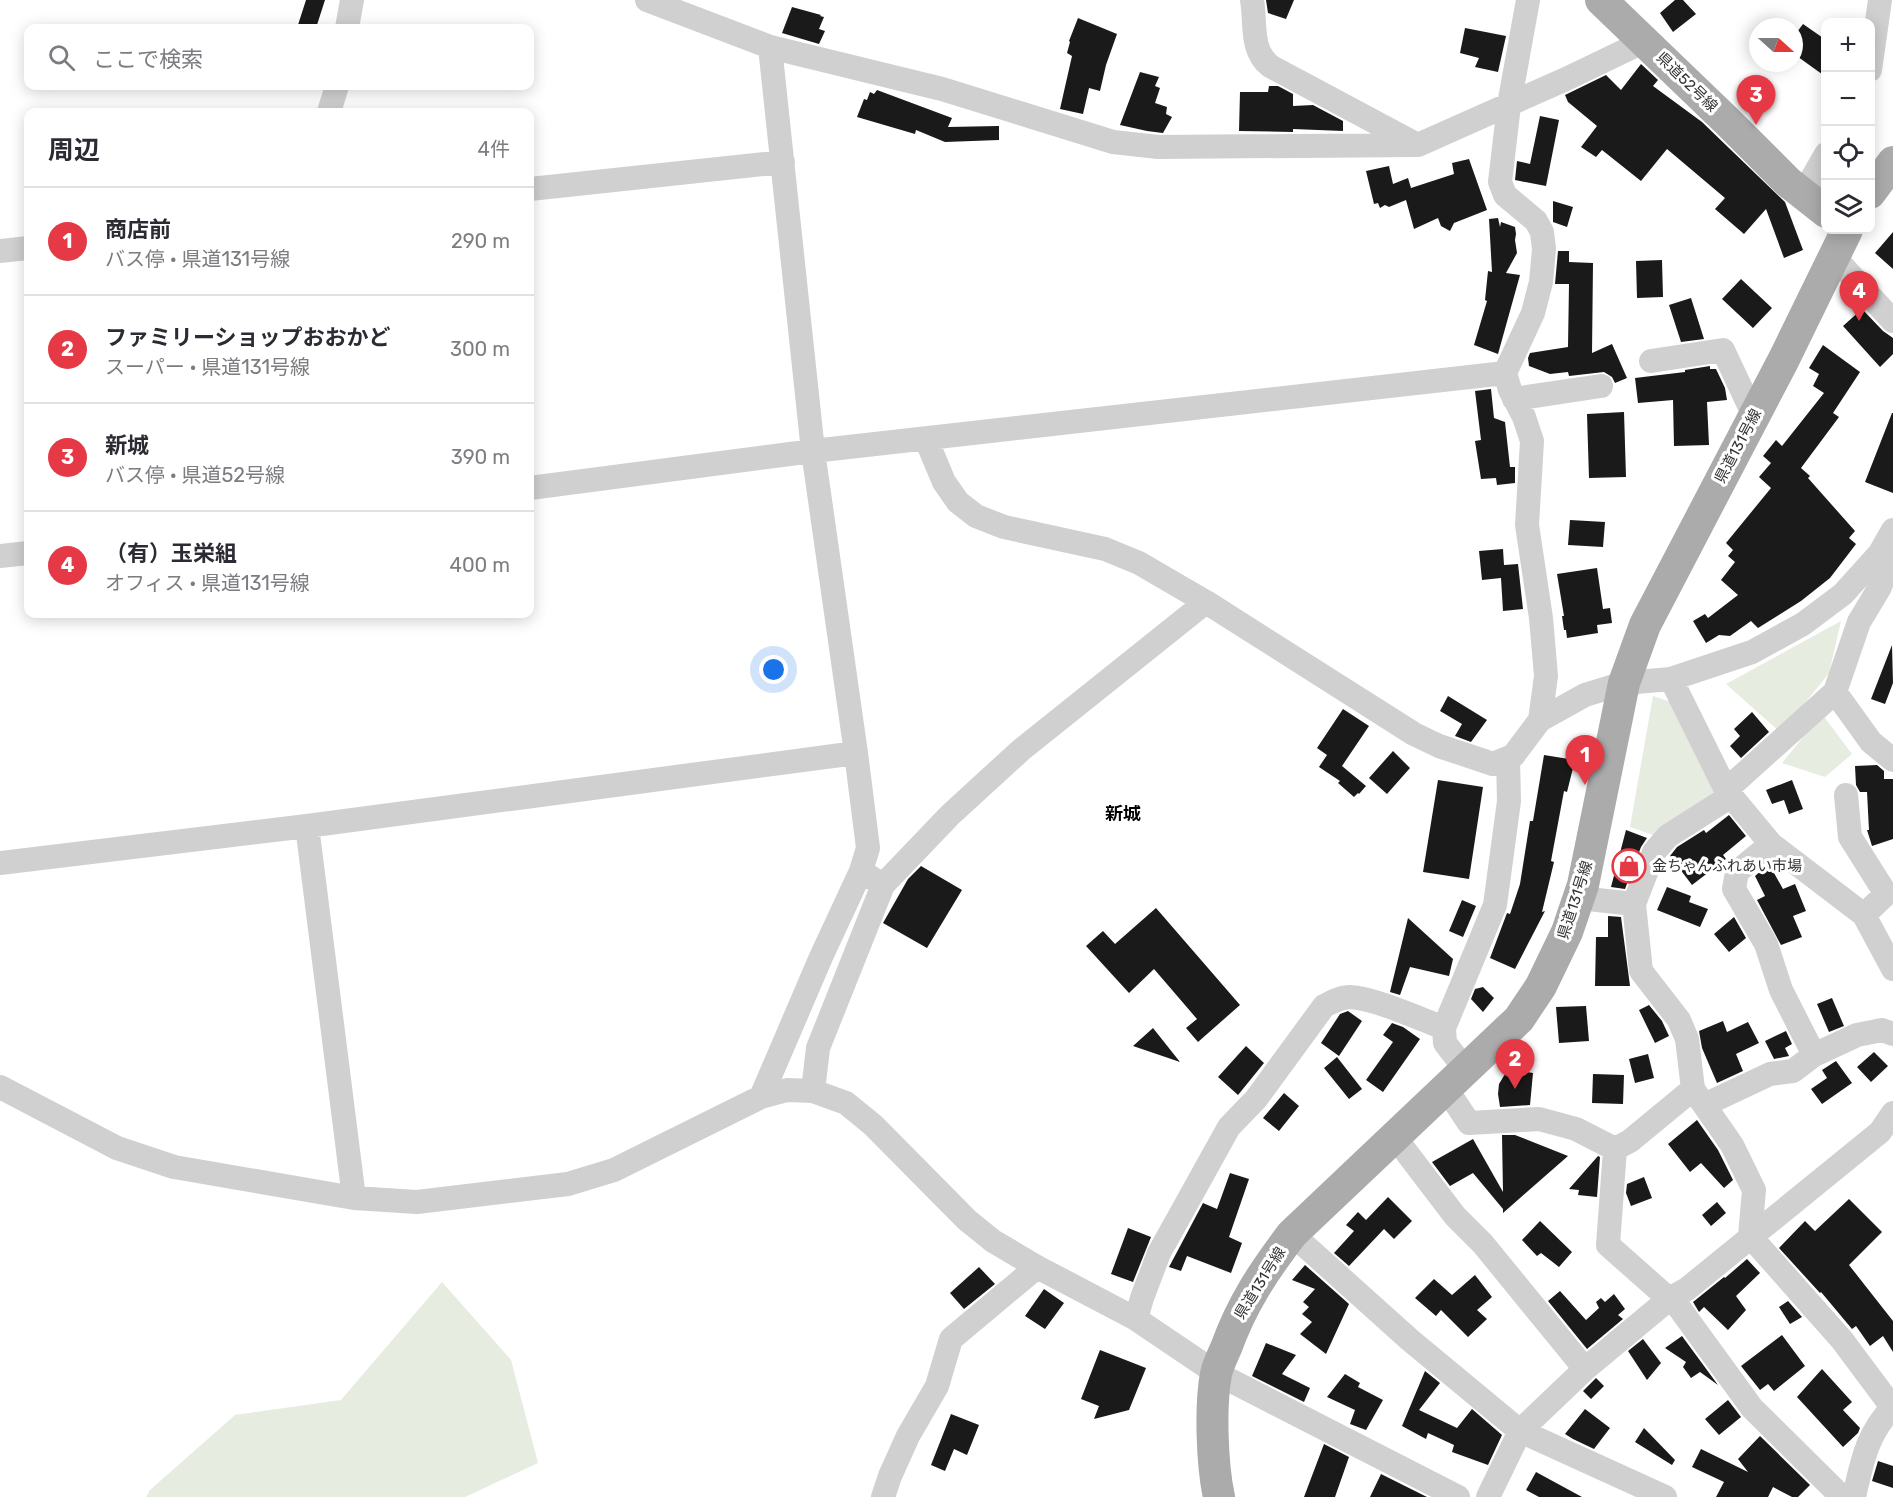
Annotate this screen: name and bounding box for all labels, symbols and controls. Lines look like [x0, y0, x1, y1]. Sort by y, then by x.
north arrow [1749, 18, 1803, 72]
map controls [1821, 18, 1875, 234]
button: + [1821, 18, 1875, 72]
search box [24, 24, 534, 90]
icon: search [45, 41, 78, 74]
text: ここで検索 [93, 46, 203, 73]
street label: 県道52号線 [1653, 49, 1721, 115]
button: − [1821, 72, 1875, 126]
pin: 3 [1736, 76, 1776, 125]
button: locate [1821, 126, 1875, 180]
text: 周辺 [48, 135, 100, 166]
text: 4件 [478, 137, 510, 161]
button: layers [1821, 180, 1875, 234]
text: 商店前 [105, 216, 171, 243]
text: 1 [63, 229, 72, 253]
text: 290 m [451, 229, 510, 253]
text: バス停 · 県道131号線 [105, 247, 290, 271]
pin: 4 [1840, 272, 1878, 321]
text: ファミリーショップおおかど [105, 324, 391, 351]
text: 2 [61, 337, 74, 361]
text: 300 m [450, 337, 510, 361]
text: スーパー · 県道131号線 [105, 355, 310, 379]
street label: 県道131号線 [1711, 406, 1765, 486]
text: 新城 [105, 432, 149, 459]
text: 3 [61, 445, 74, 469]
text: 390 m [451, 445, 510, 469]
text: バス停 · 県道52号線 [105, 463, 285, 487]
text: （有）玉栄組 [105, 540, 237, 567]
text: 4 [61, 553, 74, 577]
text: 400 m [450, 553, 510, 577]
text: オフィス · 県道131号線 [105, 571, 310, 595]
your location [759, 655, 788, 684]
pin: 1 [1566, 736, 1604, 785]
district label: 新城 [1105, 803, 1141, 825]
shop icon: 金ちゃんふれあい市場 [1611, 848, 1647, 884]
place label: 金ちゃんふれあい市場 [1652, 857, 1802, 875]
street label: 県道131号線 [1554, 858, 1596, 942]
pin: 2 [1496, 1040, 1534, 1089]
street label: 県道131号線 [1231, 1244, 1289, 1322]

